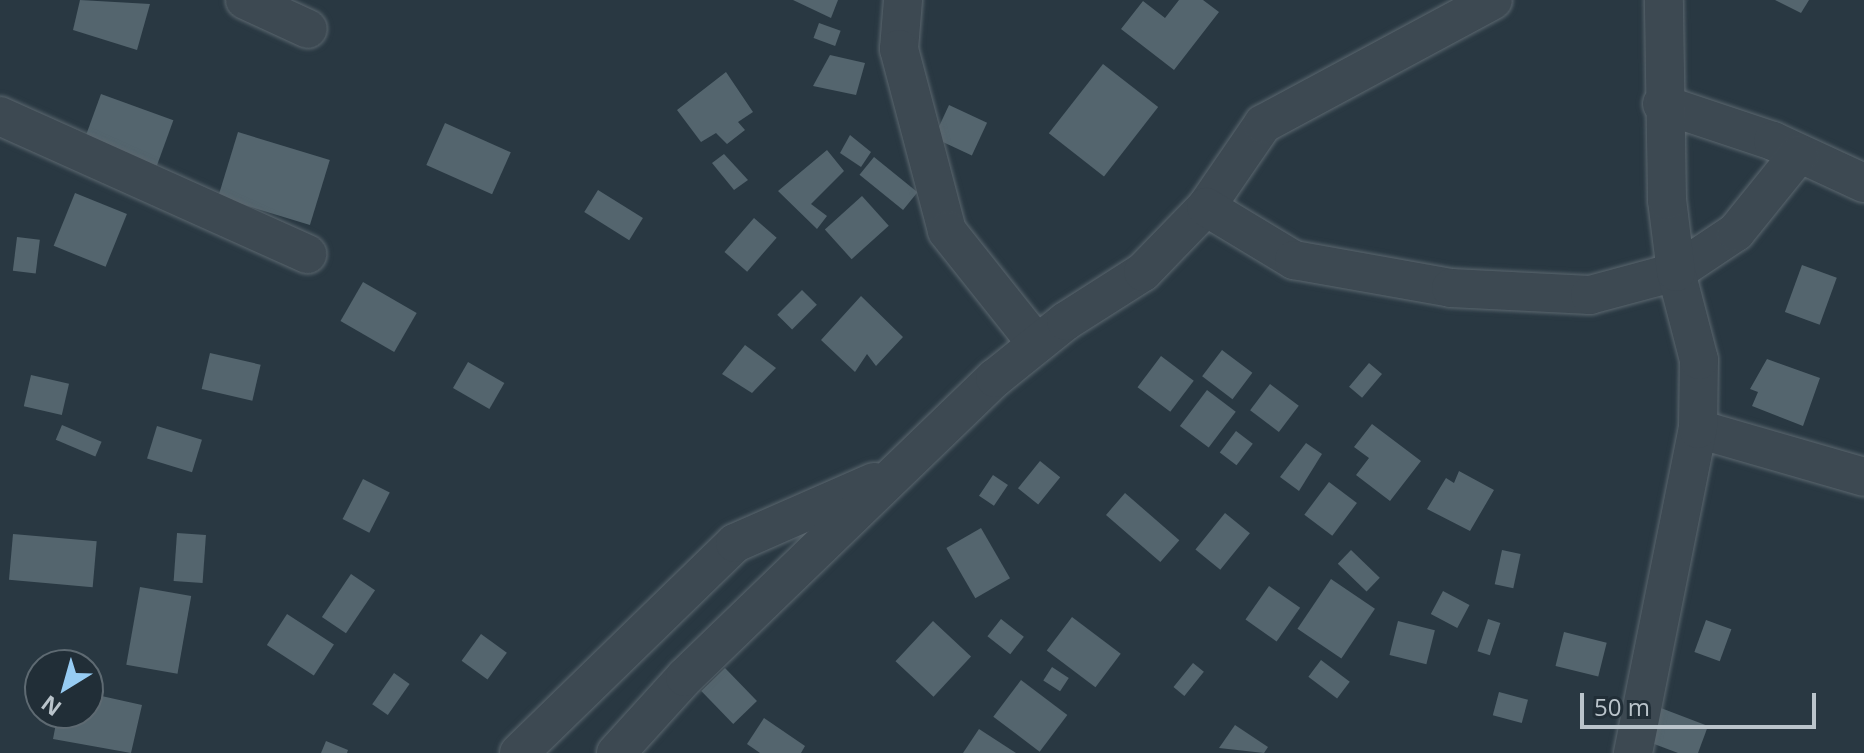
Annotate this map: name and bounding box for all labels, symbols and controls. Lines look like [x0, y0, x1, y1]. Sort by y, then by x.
north arrow [24, 649, 104, 729]
scale bar [1584, 677, 1820, 727]
text: N [35, 689, 67, 724]
text: 50 m [1594, 690, 1650, 723]

